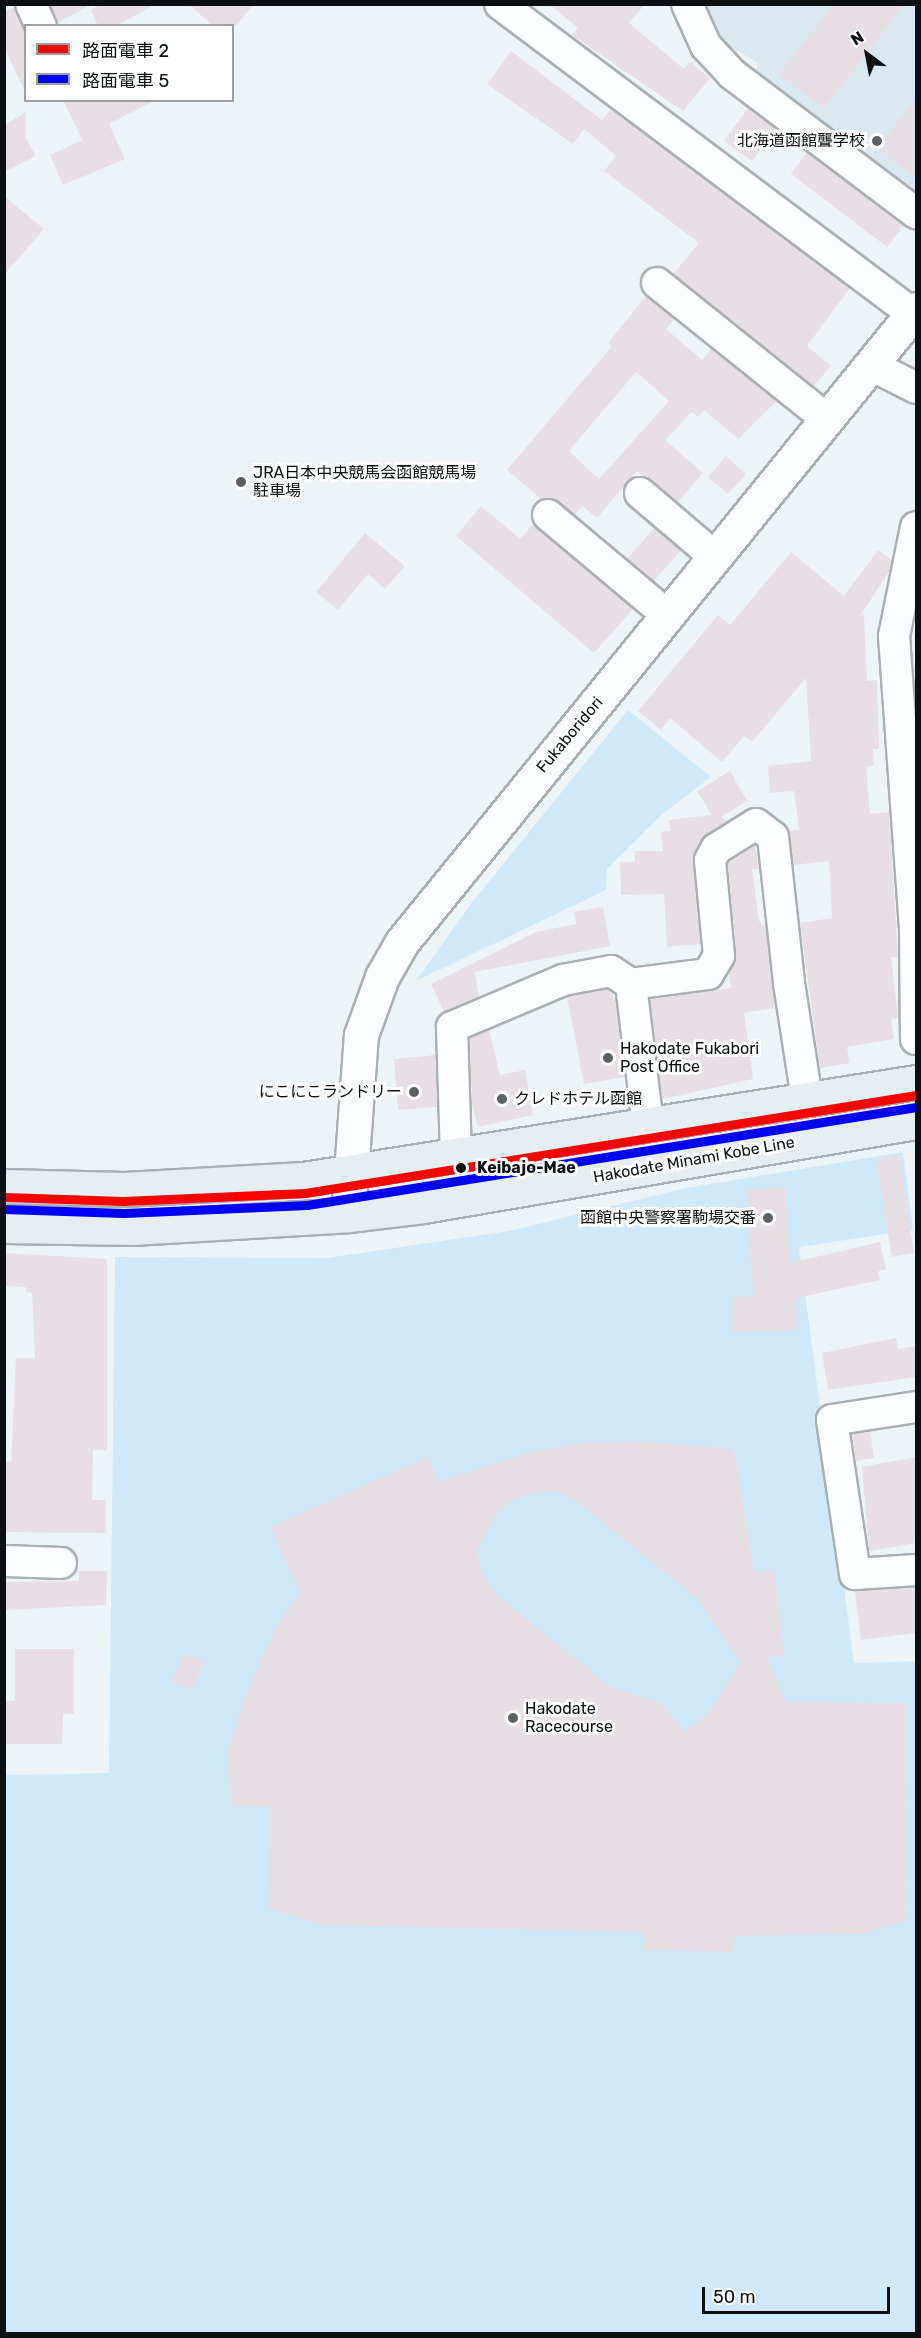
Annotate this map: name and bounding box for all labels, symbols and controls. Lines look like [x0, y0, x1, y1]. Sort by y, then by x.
legend [24, 24, 234, 102]
north arrow [837, 24, 897, 84]
text: N [847, 27, 867, 49]
text: 路面電車 2 [82, 40, 169, 62]
text: 路面電車 5 [82, 70, 169, 92]
place label: 北海道函館聾学校 [737, 131, 865, 151]
marker: 北海道函館聾学校 [870, 134, 884, 148]
place label: JRA日本中央競馬会函館競馬場 駐車場 [253, 463, 476, 501]
marker: JRA日本中央競馬会函館競馬場 駐車場 [234, 475, 248, 489]
street label: Fukaboridori [533, 693, 607, 777]
place label: Hakodate Fukabori Post Office [620, 1039, 759, 1077]
marker: Hakodate Fukabori Post Office [601, 1051, 615, 1065]
place label: にこにこランドリー [258, 1082, 402, 1102]
marker: にこにこランドリー [407, 1085, 421, 1099]
place label: クレドホテル函館 [514, 1089, 642, 1109]
marker: クレドホテル函館 [495, 1092, 509, 1106]
street label: Hakodate Minami Kobe Line [592, 1133, 796, 1187]
marker: Keibajo-Mae [450, 1157, 472, 1179]
place label: Keibajo-Mae [477, 1158, 576, 1178]
place label: 函館中央警察署駒場交番 [580, 1208, 756, 1228]
marker: 函館中央警察署駒場交番 [761, 1211, 775, 1225]
place label: Hakodate Racecourse [525, 1699, 613, 1737]
marker: Hakodate Racecourse [506, 1711, 520, 1725]
scale bar [705, 2275, 892, 2313]
text: 50 m [713, 2286, 756, 2308]

